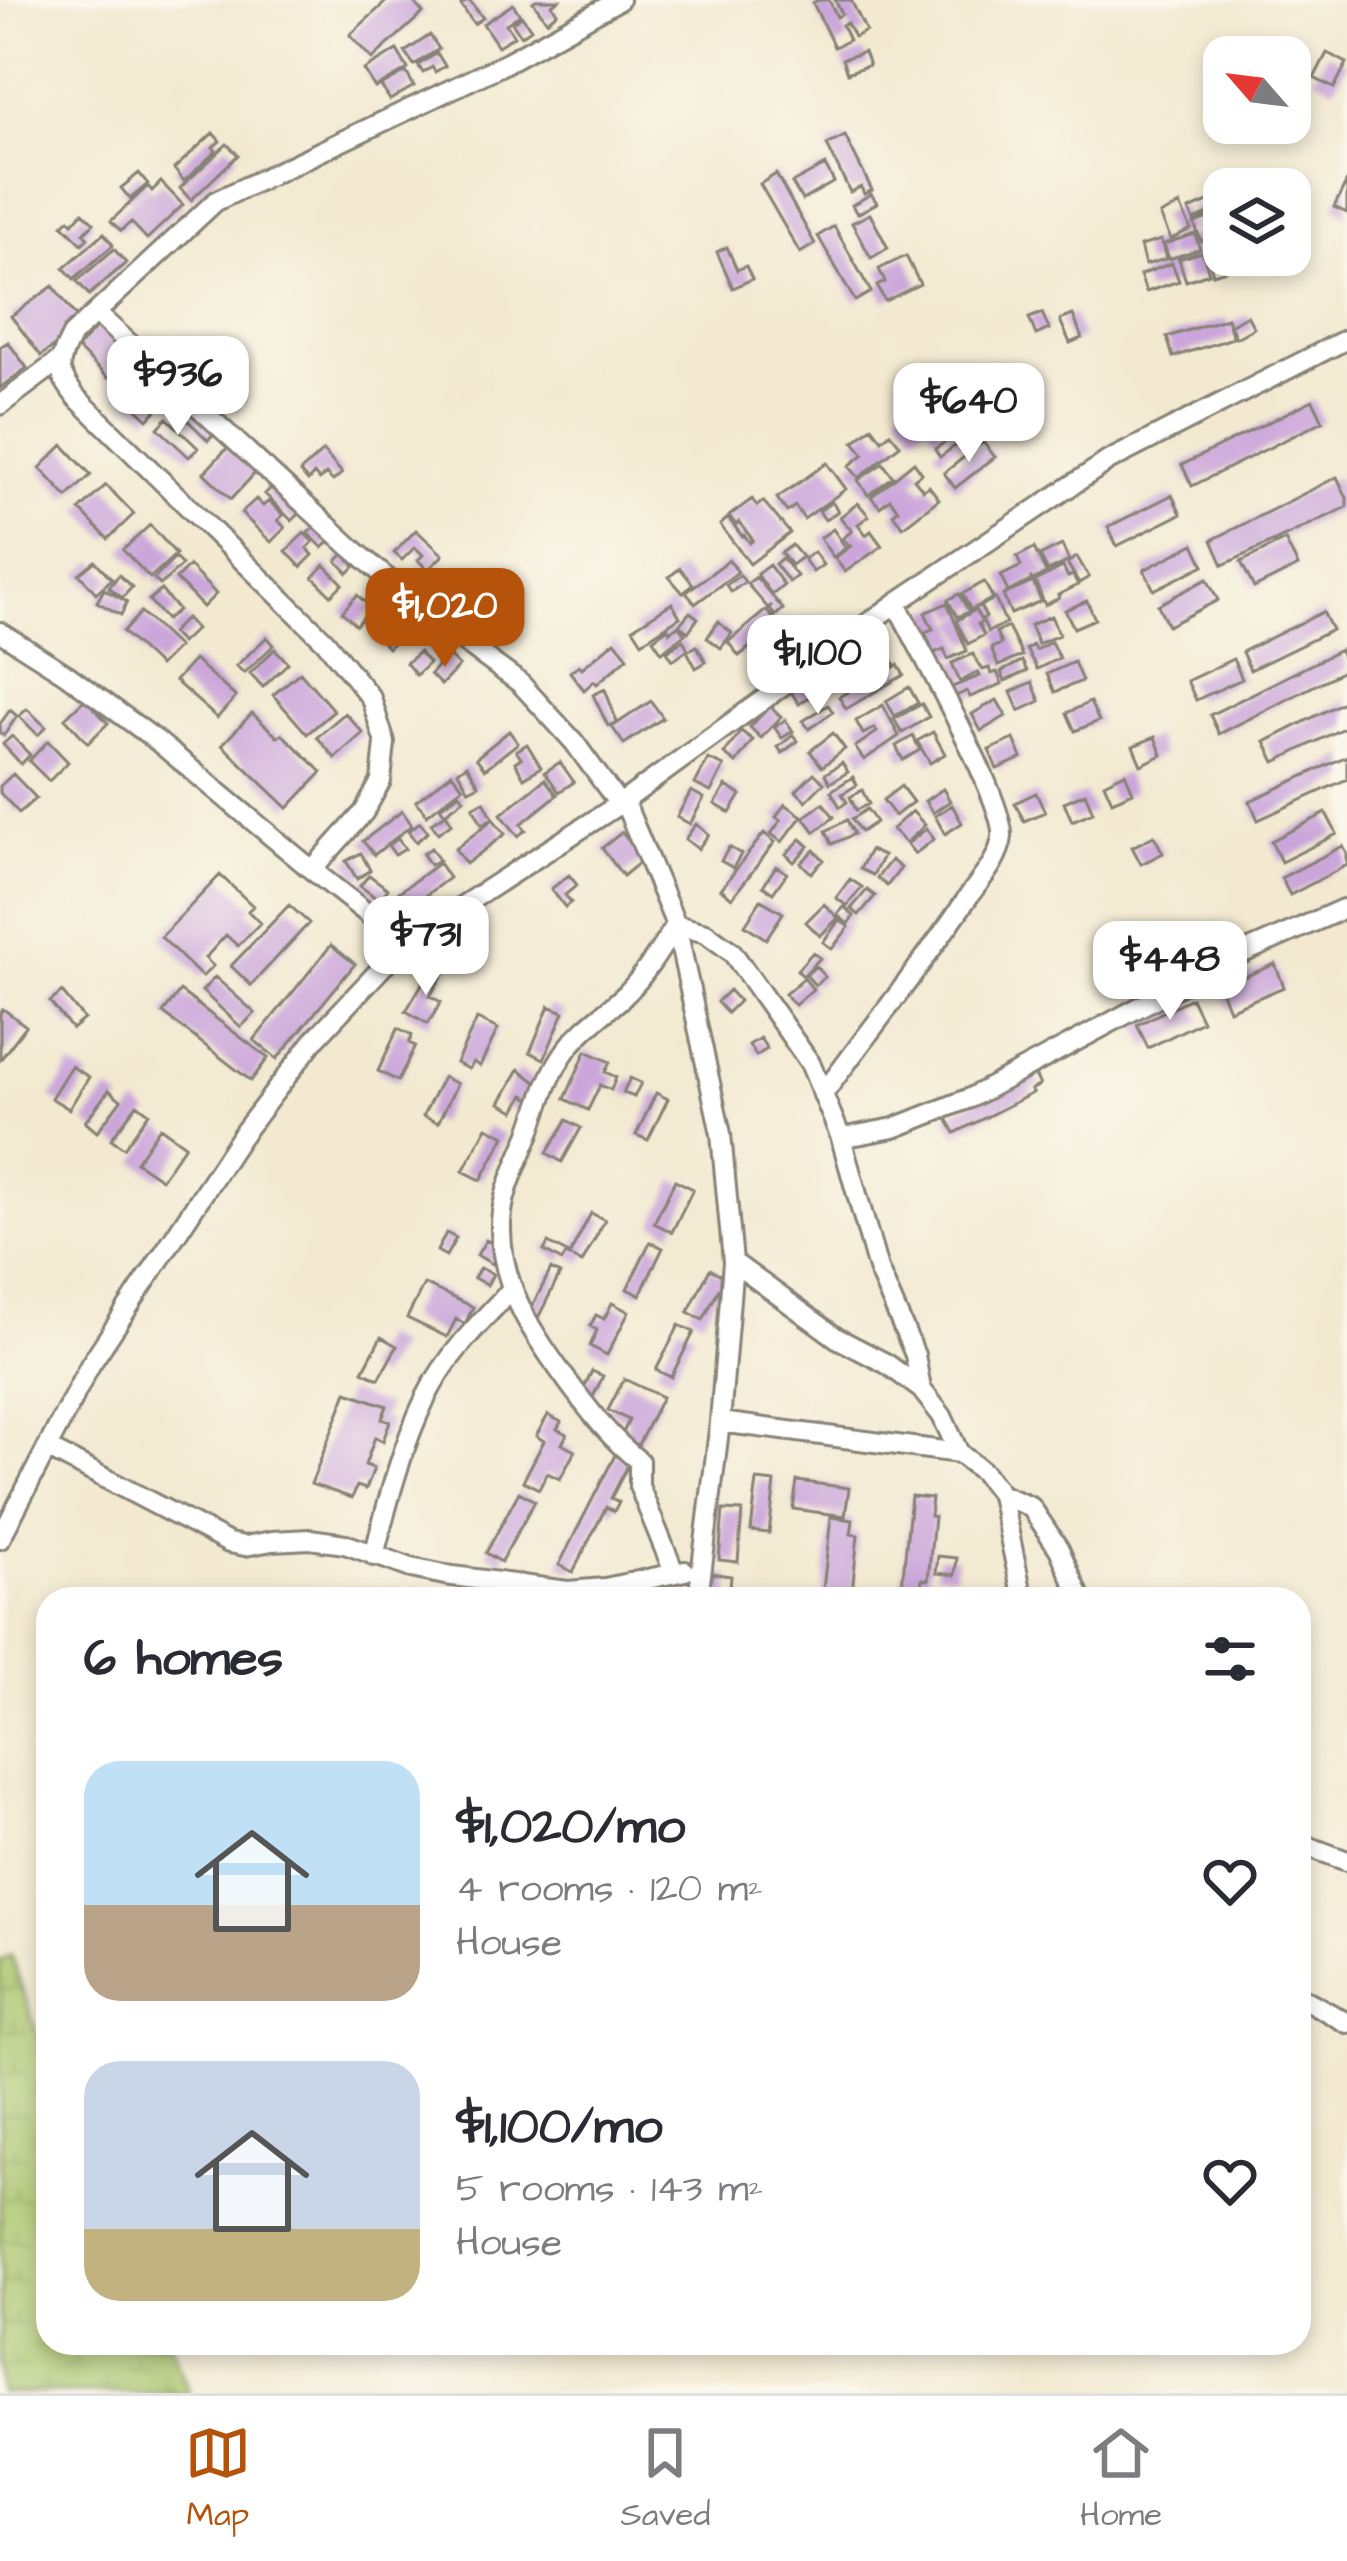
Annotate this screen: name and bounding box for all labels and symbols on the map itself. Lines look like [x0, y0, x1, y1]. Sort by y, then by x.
north arrow [1203, 36, 1311, 144]
pin: $936 [107, 336, 249, 438]
pin: $640 [898, 363, 1040, 465]
pin: $1,020 [347, 568, 543, 670]
pin: $1,100 [720, 615, 916, 717]
pin: $731 [355, 896, 497, 998]
pin: $448 [1099, 921, 1241, 1023]

